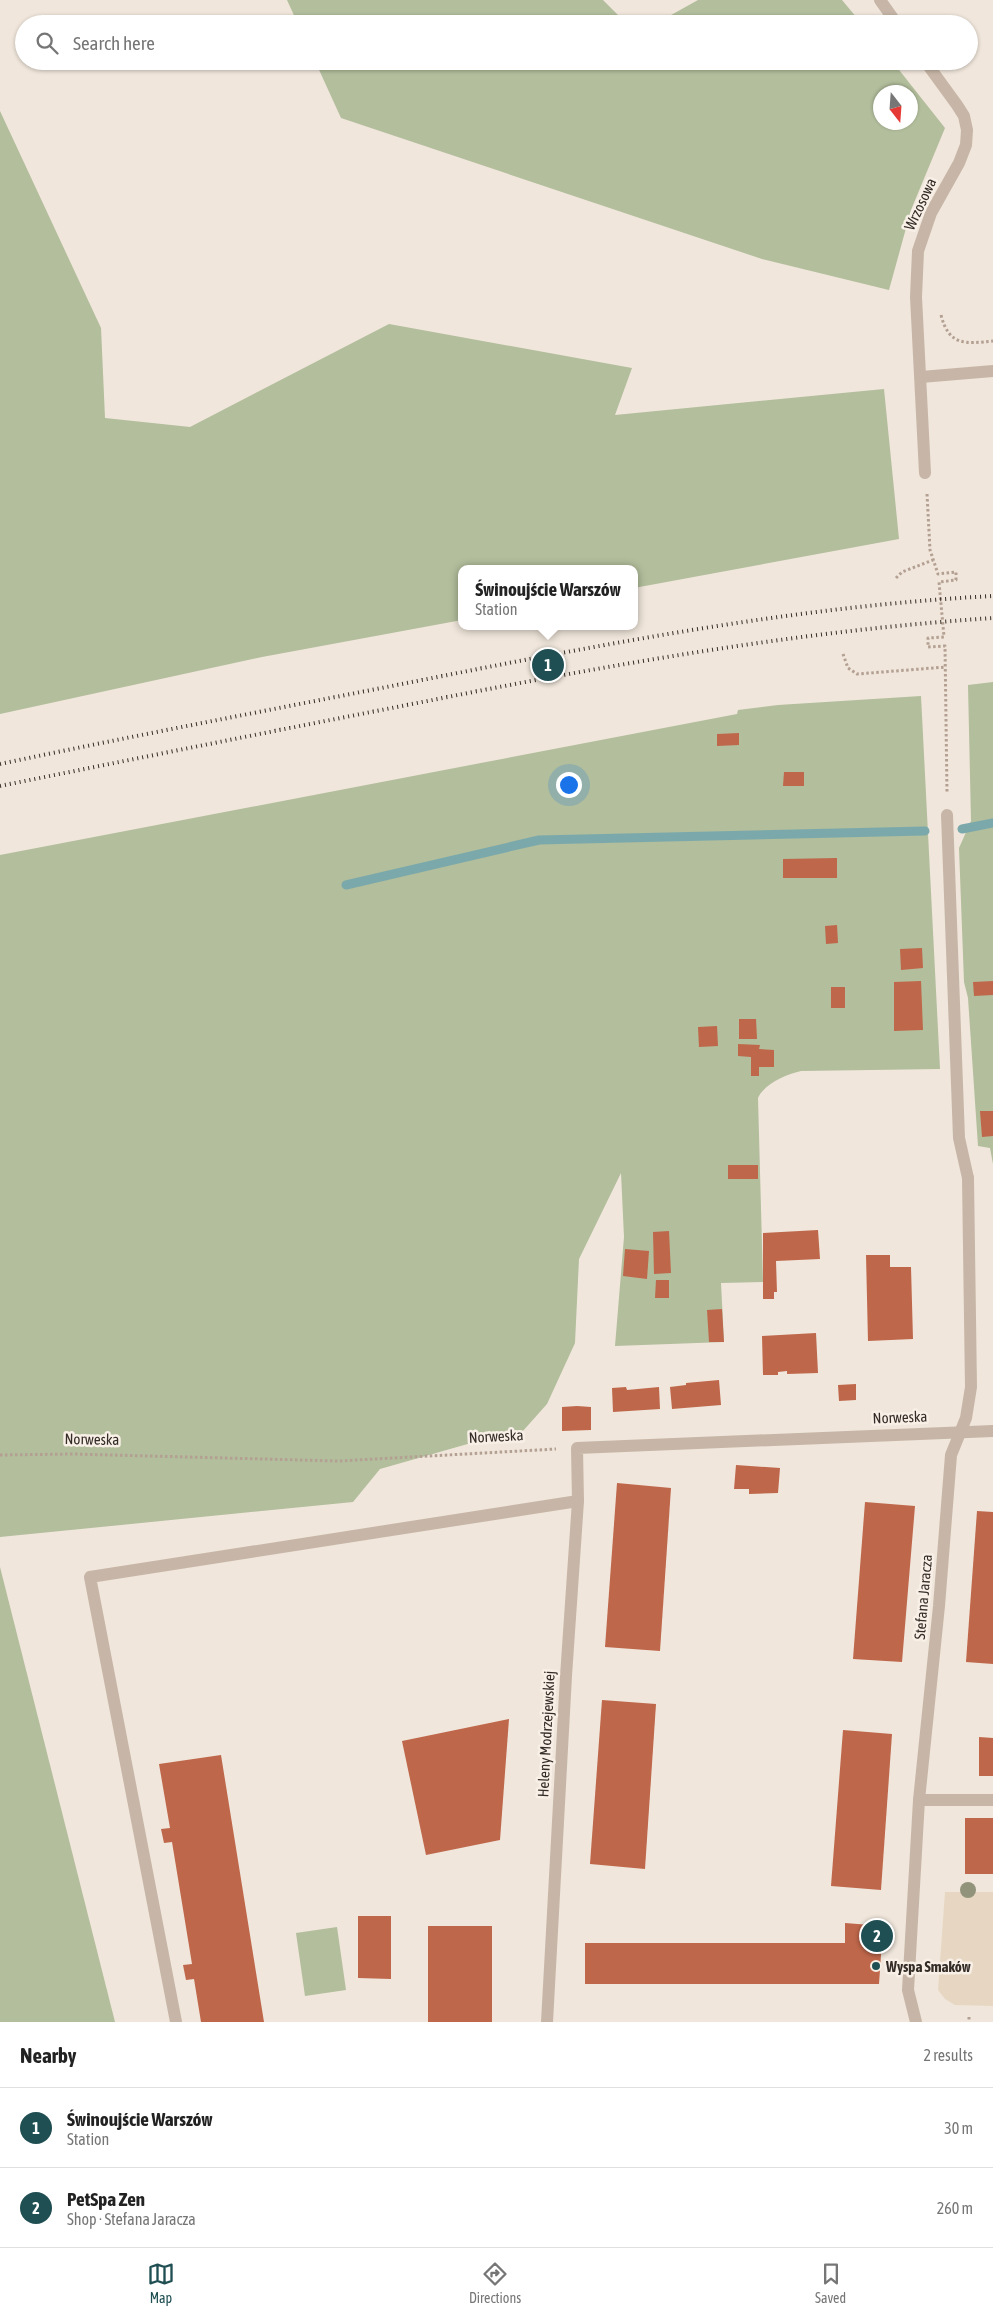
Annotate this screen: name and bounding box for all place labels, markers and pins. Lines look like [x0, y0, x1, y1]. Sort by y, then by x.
pin: 1 [532, 646, 564, 684]
pin: 2 [861, 1917, 893, 1955]
place label: Wyspa Smaków [885, 1958, 971, 1975]
marker: Wyspa Smaków [870, 1960, 882, 1972]

